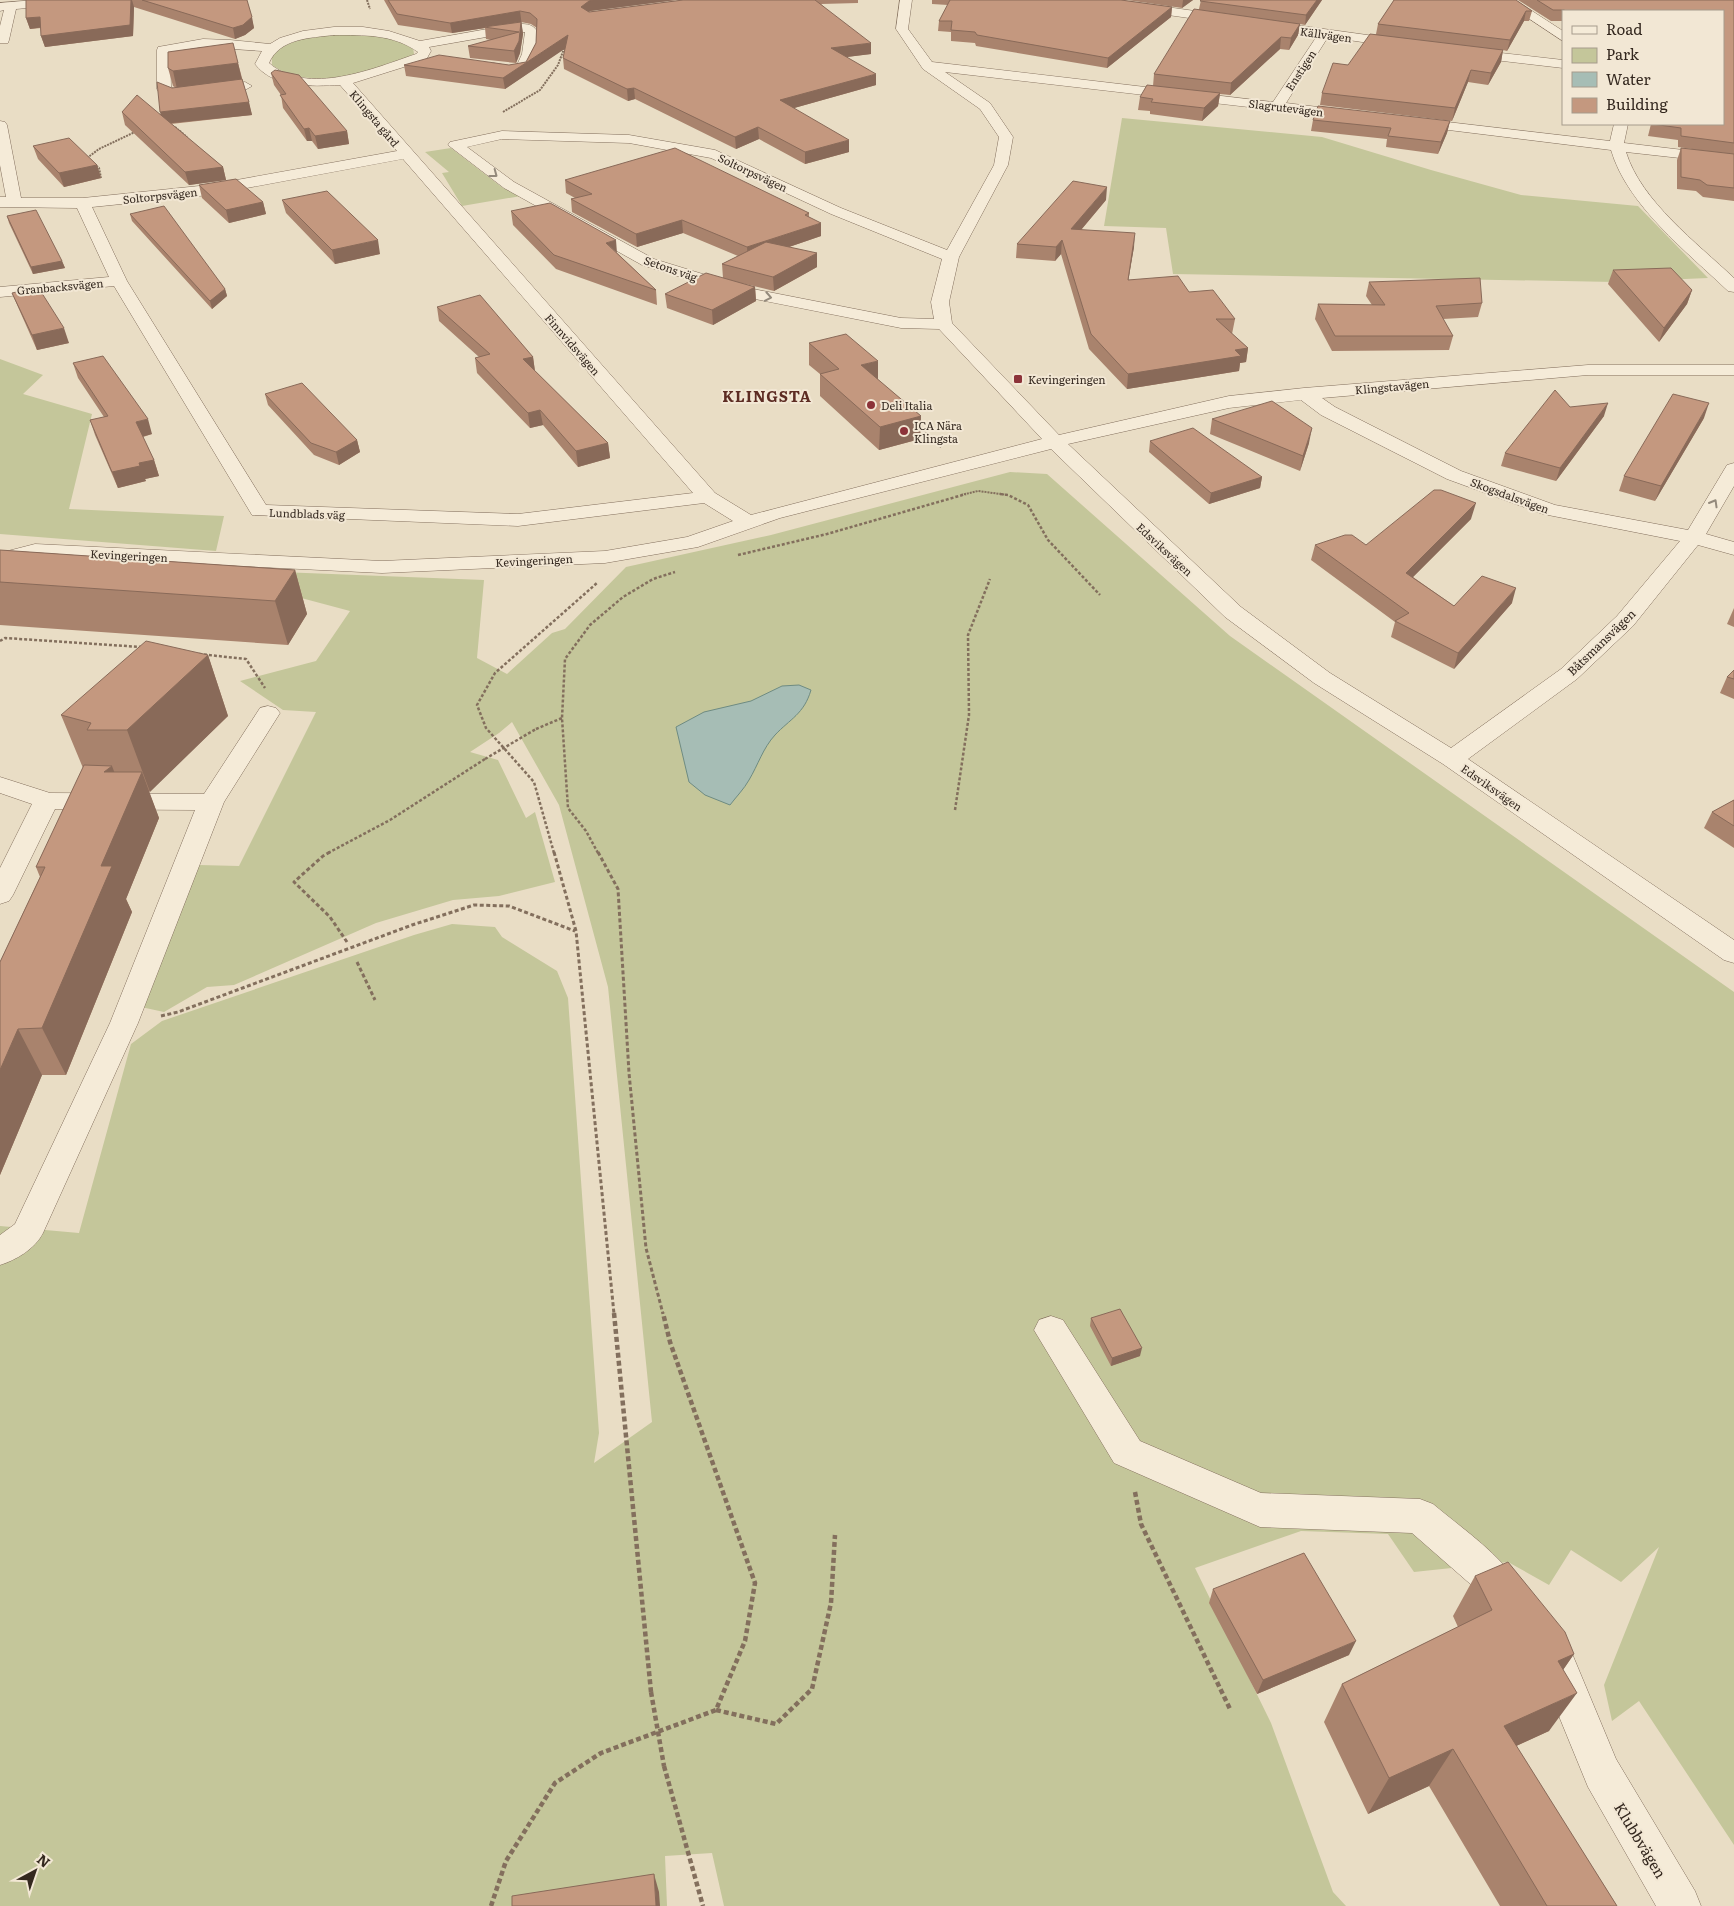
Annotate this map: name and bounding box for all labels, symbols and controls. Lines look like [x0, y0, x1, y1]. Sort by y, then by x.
legend [1562, 10, 1724, 125]
text: Road [1606, 17, 1642, 40]
street label: Källvägen [1299, 22, 1353, 46]
text: Park [1606, 42, 1640, 65]
street label: Enstigen [1281, 46, 1319, 94]
text: Water [1606, 67, 1651, 90]
street label: Klingsta gård [346, 86, 404, 150]
text: Building [1606, 92, 1668, 115]
street label: Slagrutevägen [1248, 94, 1324, 120]
street label: Soltorpsvägen [716, 149, 790, 195]
one-way arrow [488, 168, 498, 177]
street label: Soltorpsvägen [122, 183, 198, 207]
street label: Setons väg [642, 251, 701, 285]
street label: Granbacksvägen [16, 274, 104, 298]
one-way arrow [764, 291, 772, 301]
street label: Finnvidsvägen [542, 310, 604, 378]
place label: Kevingeringen [1028, 371, 1106, 387]
marker: Kevingeringen [1012, 373, 1024, 385]
street label: Klingstavägen [1354, 375, 1430, 397]
district label: KLINGSTA [722, 384, 812, 407]
place label: Deli Italia [881, 397, 932, 413]
marker: Deli Italia [865, 399, 877, 411]
place label: ICA Nära Klingsta [914, 417, 962, 446]
marker: ICA Nära Klingsta [898, 425, 910, 437]
street label: Skogsdalsvägen [1468, 473, 1552, 517]
one-way arrow [1708, 500, 1718, 509]
street label: Lundblads väg [269, 504, 346, 522]
street label: Edsviksvägen [1133, 519, 1197, 579]
street label: Kevingeringen [90, 545, 168, 565]
street label: Kevingeringen [495, 550, 573, 570]
street label: Båtsmansvägen [1563, 605, 1639, 679]
street label: Edsviksvägen [1458, 760, 1526, 814]
street label: Klubbvägen [1609, 1798, 1673, 1883]
north arrow [10, 1846, 60, 1896]
text: N [33, 1849, 55, 1872]

